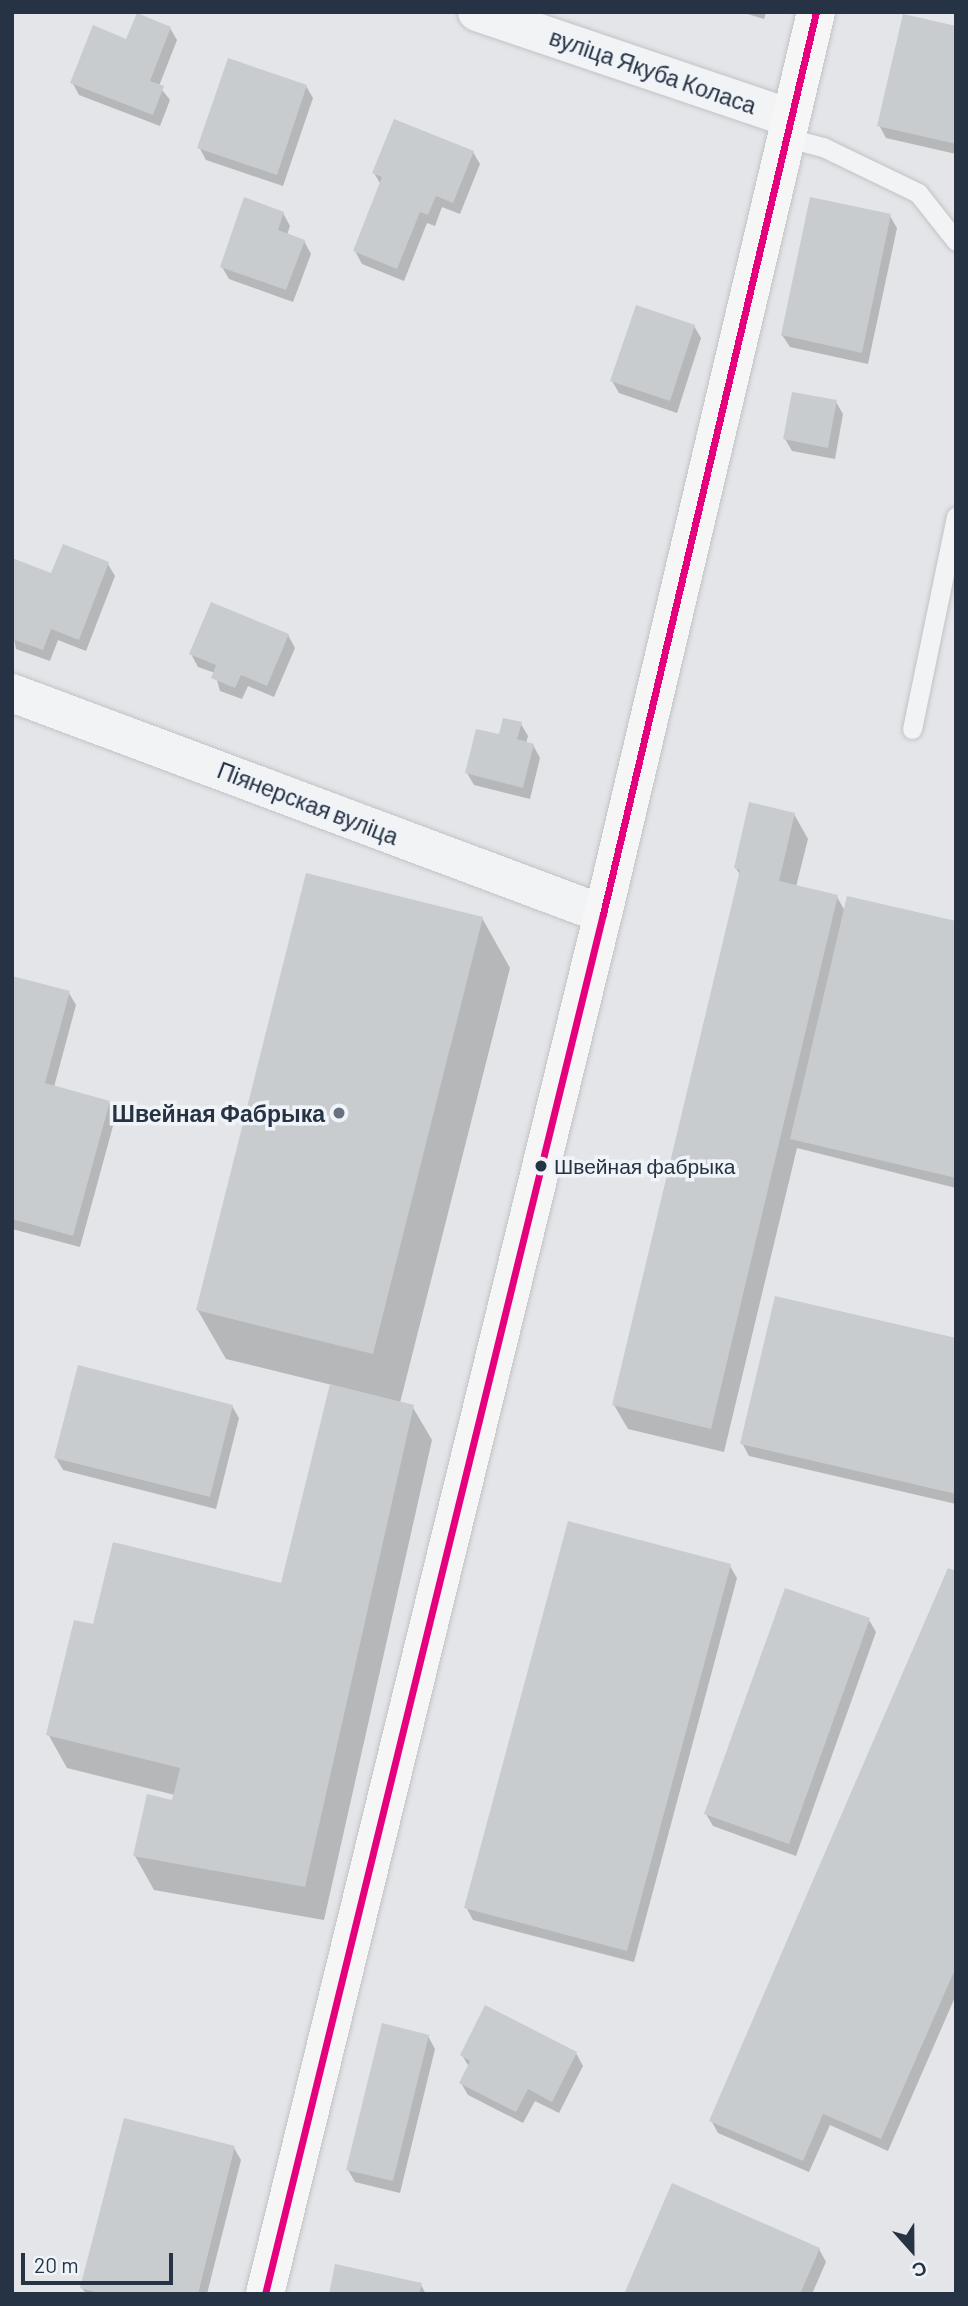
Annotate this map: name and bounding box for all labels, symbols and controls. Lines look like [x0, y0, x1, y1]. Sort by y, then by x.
street label: вуліца Якуба Коласа [546, 23, 760, 119]
street label: Піянерская вуліца [214, 756, 402, 850]
place label: Швейная Фабрыка [112, 1099, 325, 1127]
marker: Швейная Фабрыка [331, 1105, 347, 1121]
place label: Швейная фабрыка [554, 1153, 736, 1179]
marker: Швейная фабрыка [534, 1159, 548, 1173]
north arrow [877, 2215, 947, 2285]
scale bar [24, 2240, 177, 2284]
text: 20 m [34, 2252, 79, 2277]
text: С [909, 2257, 930, 2283]

